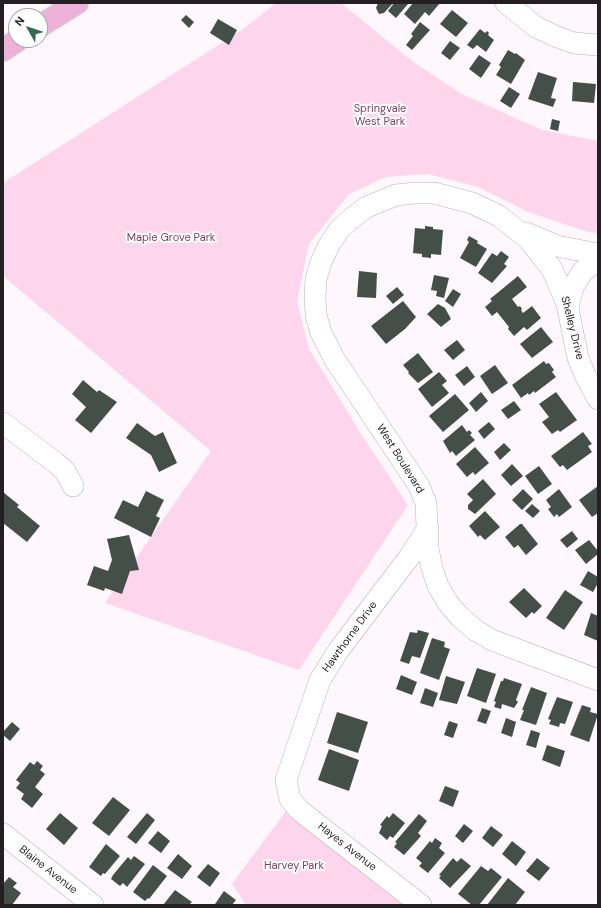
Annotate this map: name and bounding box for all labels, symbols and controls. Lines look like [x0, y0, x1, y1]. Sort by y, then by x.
north arrow [8, 8, 48, 48]
text: N [11, 14, 27, 29]
park label: Springvale West Park [354, 102, 406, 128]
park label: Maple Grove Park [127, 231, 215, 245]
street label: Shelley Drive [558, 295, 586, 361]
street label: West Boulevard [373, 422, 427, 496]
street label: Hawthorne Drive [320, 599, 380, 675]
street label: Hayes Avenue [315, 820, 379, 874]
street label: Blaine Avenue [16, 843, 80, 897]
park label: Harvey Park [264, 859, 324, 873]

